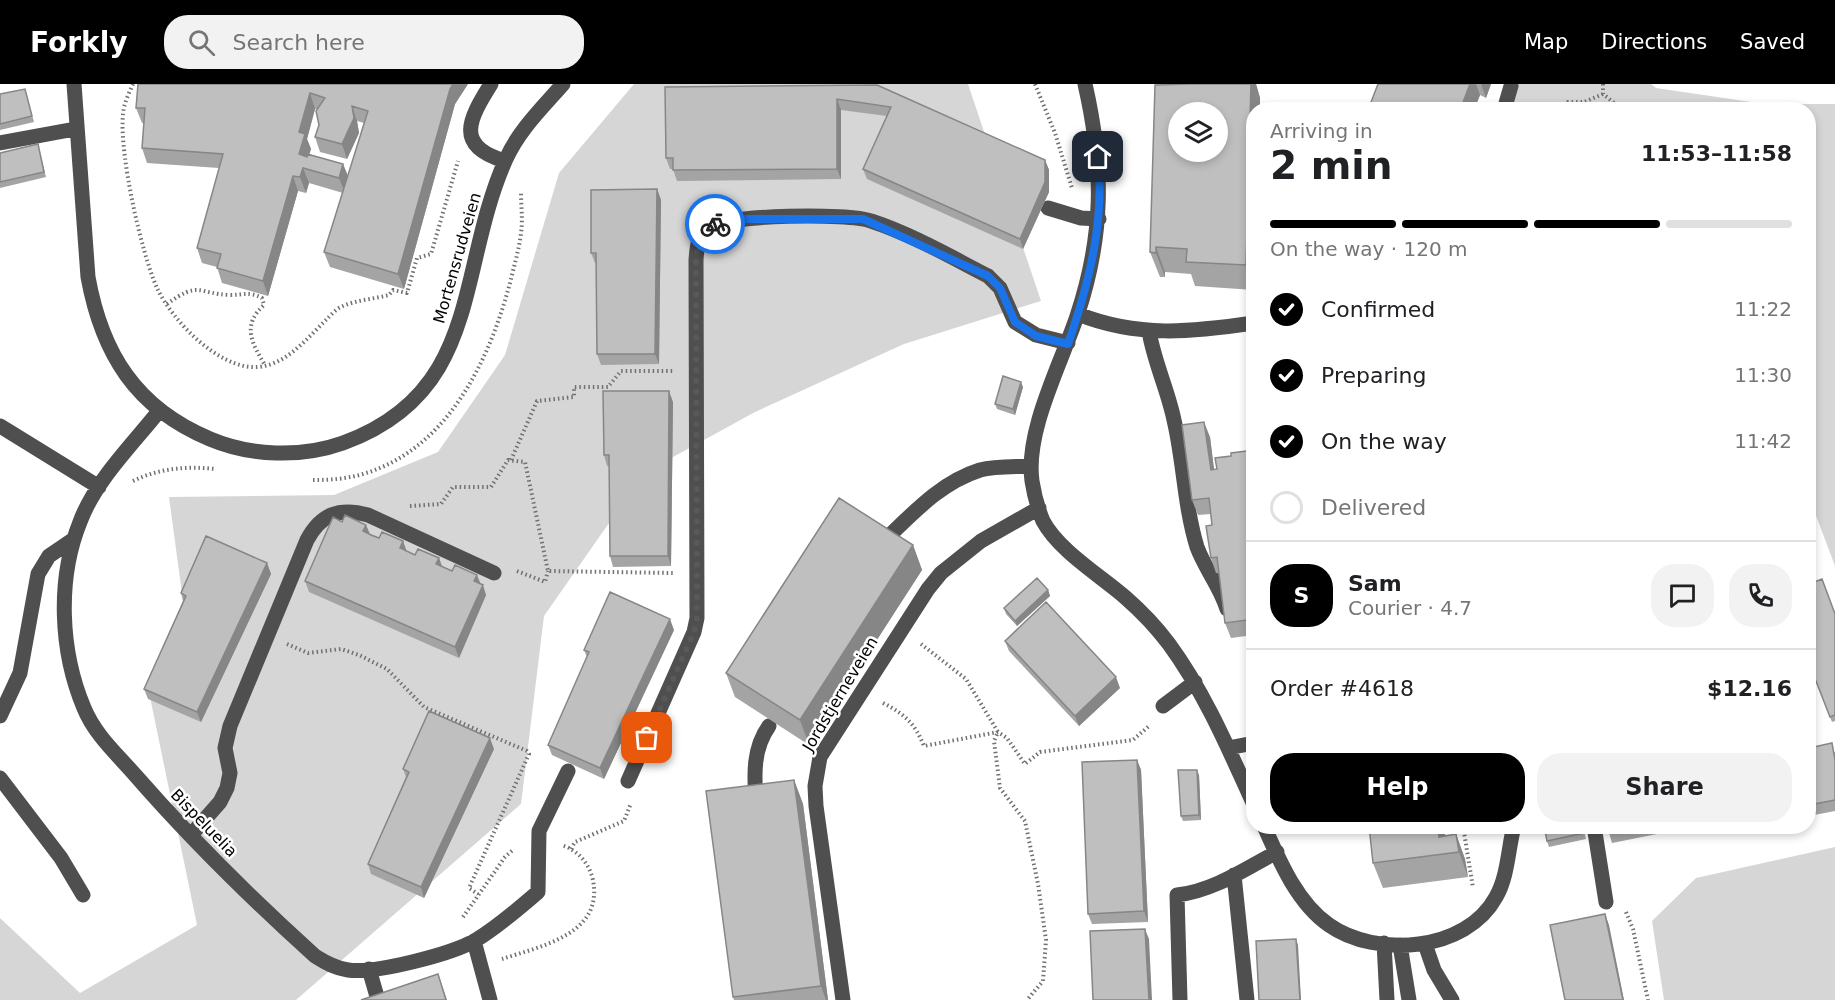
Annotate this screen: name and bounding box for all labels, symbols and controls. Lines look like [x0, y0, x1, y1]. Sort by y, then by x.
search box [164, 15, 584, 69]
text: Forkly [30, 26, 128, 59]
icon: search [185, 26, 218, 59]
text: Search here [233, 30, 365, 55]
text: Map [1524, 30, 1568, 54]
text: Directions [1601, 30, 1707, 54]
text: Saved [1740, 30, 1805, 54]
map controls [1168, 102, 1228, 162]
button: layers [1168, 102, 1228, 162]
text: Arriving in [1270, 119, 1373, 143]
pin [1072, 131, 1123, 182]
icon: home [1081, 140, 1114, 173]
text: 11:53–11:58 [1641, 141, 1792, 166]
text: 2 min [1270, 143, 1392, 188]
street label: Mortensrudveien [429, 190, 485, 326]
courier [685, 194, 745, 254]
icon: bike [699, 208, 732, 241]
text: On the way · 120 m [1270, 237, 1468, 261]
icon: check [1270, 293, 1303, 326]
text: Confirmed [1321, 297, 1435, 322]
text: 11:22 [1734, 297, 1792, 321]
icon: check [1270, 359, 1303, 392]
text: Preparing [1321, 363, 1427, 388]
text: 11:30 [1734, 363, 1792, 387]
icon: check [1270, 425, 1303, 458]
text: On the way [1321, 429, 1447, 454]
text: 11:42 [1734, 429, 1792, 453]
text: Delivered [1321, 495, 1426, 520]
button: chat [1651, 564, 1714, 627]
button: phone [1729, 564, 1792, 627]
text: Sam [1348, 571, 1402, 596]
text: S [1294, 583, 1309, 608]
text: Courier · 4.7 [1348, 596, 1472, 620]
street label: Jordstjerneveien [798, 633, 882, 755]
text: Order #4618 [1270, 676, 1414, 701]
text: $12.16 [1707, 676, 1792, 701]
pin [621, 712, 672, 763]
icon: bag [630, 721, 663, 754]
button: Help [1270, 753, 1525, 822]
button: Share [1537, 753, 1792, 822]
street label: Bispeluelia [167, 785, 241, 861]

